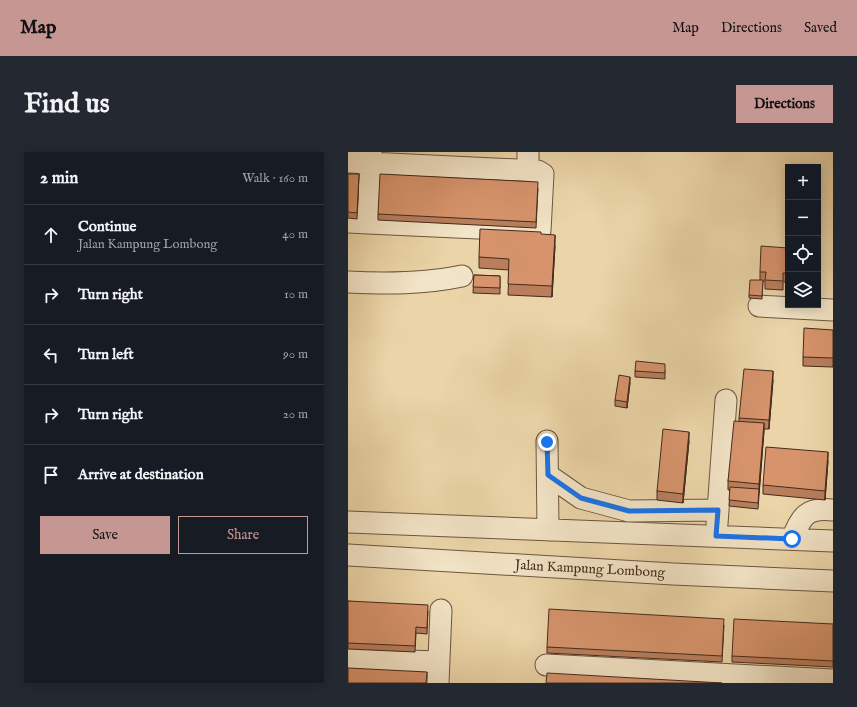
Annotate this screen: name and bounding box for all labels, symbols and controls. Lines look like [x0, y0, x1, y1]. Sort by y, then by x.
text: Map [20, 16, 56, 40]
text: Map [672, 19, 699, 37]
text: Directions [721, 19, 782, 37]
text: Saved [804, 19, 837, 37]
button: Directions [736, 85, 833, 123]
text: Find us [24, 87, 110, 122]
map controls [785, 164, 821, 308]
button: + [785, 164, 821, 200]
text: 2 min [40, 168, 78, 189]
text: Walk · 160 m [242, 170, 308, 187]
button: − [785, 200, 821, 236]
text: Continue [78, 217, 136, 236]
icon: ahead [40, 224, 62, 246]
text: 40 m [282, 226, 308, 243]
text: Jalan Kampung Lombong [78, 236, 217, 253]
button: locate [785, 236, 821, 272]
button: layers [785, 272, 821, 308]
icon: right [40, 284, 62, 306]
text: Turn right [78, 285, 143, 304]
text: 10 m [284, 286, 308, 303]
icon: left [40, 344, 62, 366]
text: Turn left [78, 345, 134, 364]
text: 90 m [283, 346, 308, 363]
icon: right [40, 404, 62, 426]
text: Turn right [78, 405, 143, 424]
text: 20 m [283, 406, 308, 423]
route end [538, 433, 556, 451]
icon: arrive [40, 464, 62, 486]
text: Arrive at destination [78, 465, 204, 484]
button: Save [40, 516, 170, 554]
button: Share [178, 516, 308, 554]
route start [783, 530, 801, 548]
street label: Jalan Kampung Lombong [513, 556, 666, 582]

